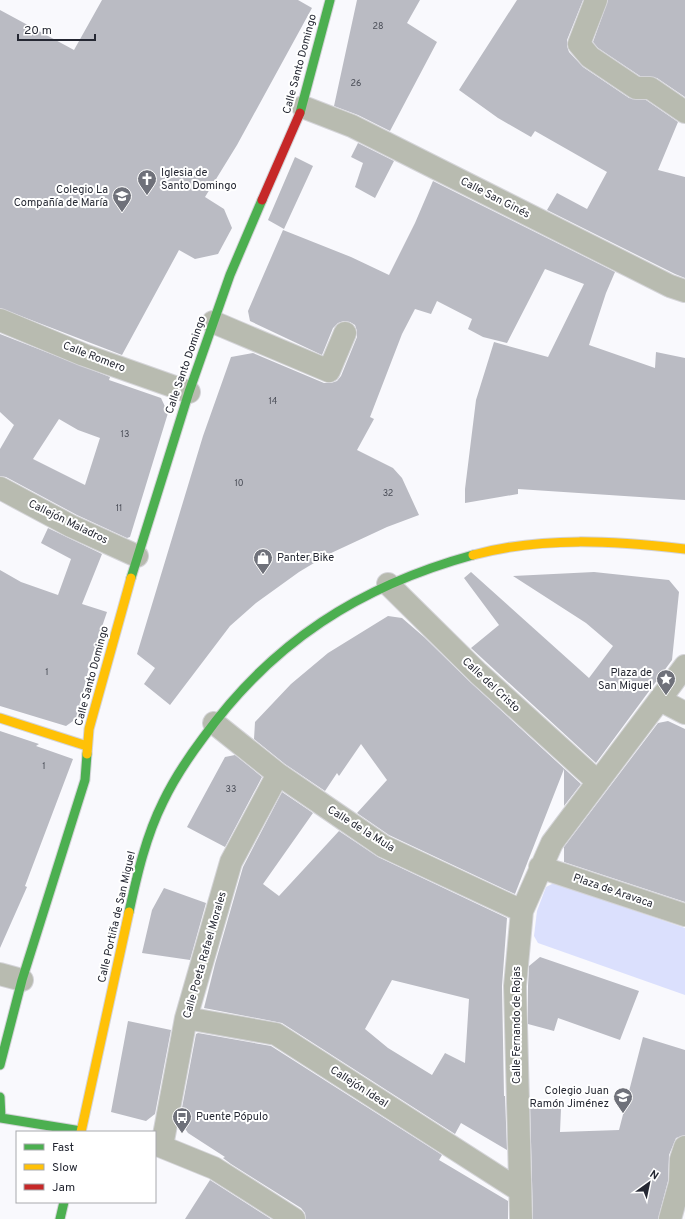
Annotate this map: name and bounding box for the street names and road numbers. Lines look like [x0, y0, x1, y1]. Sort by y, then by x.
street label: Calle Santo Domingo [280, 13, 320, 115]
street label: Calle San Ginés [458, 174, 532, 222]
street label: Calle Santo Domingo [163, 314, 209, 416]
street label: Calle Romero [61, 339, 127, 375]
street label: Callejón Maladros [26, 497, 110, 547]
street label: Calle Santo Domingo [72, 625, 112, 727]
street label: Calle del Cristo [459, 655, 523, 715]
street label: Calle de la Mula [325, 803, 397, 855]
street label: Calle Portiña de San Miguel [95, 850, 139, 984]
street label: Plaza de Aravaca [571, 871, 655, 911]
street label: Calle Poeta Rafael Morales [180, 890, 230, 1020]
street label: Calle Fernando de Rojas [510, 966, 524, 1084]
street label: Callejón Ideal [327, 1063, 391, 1111]

